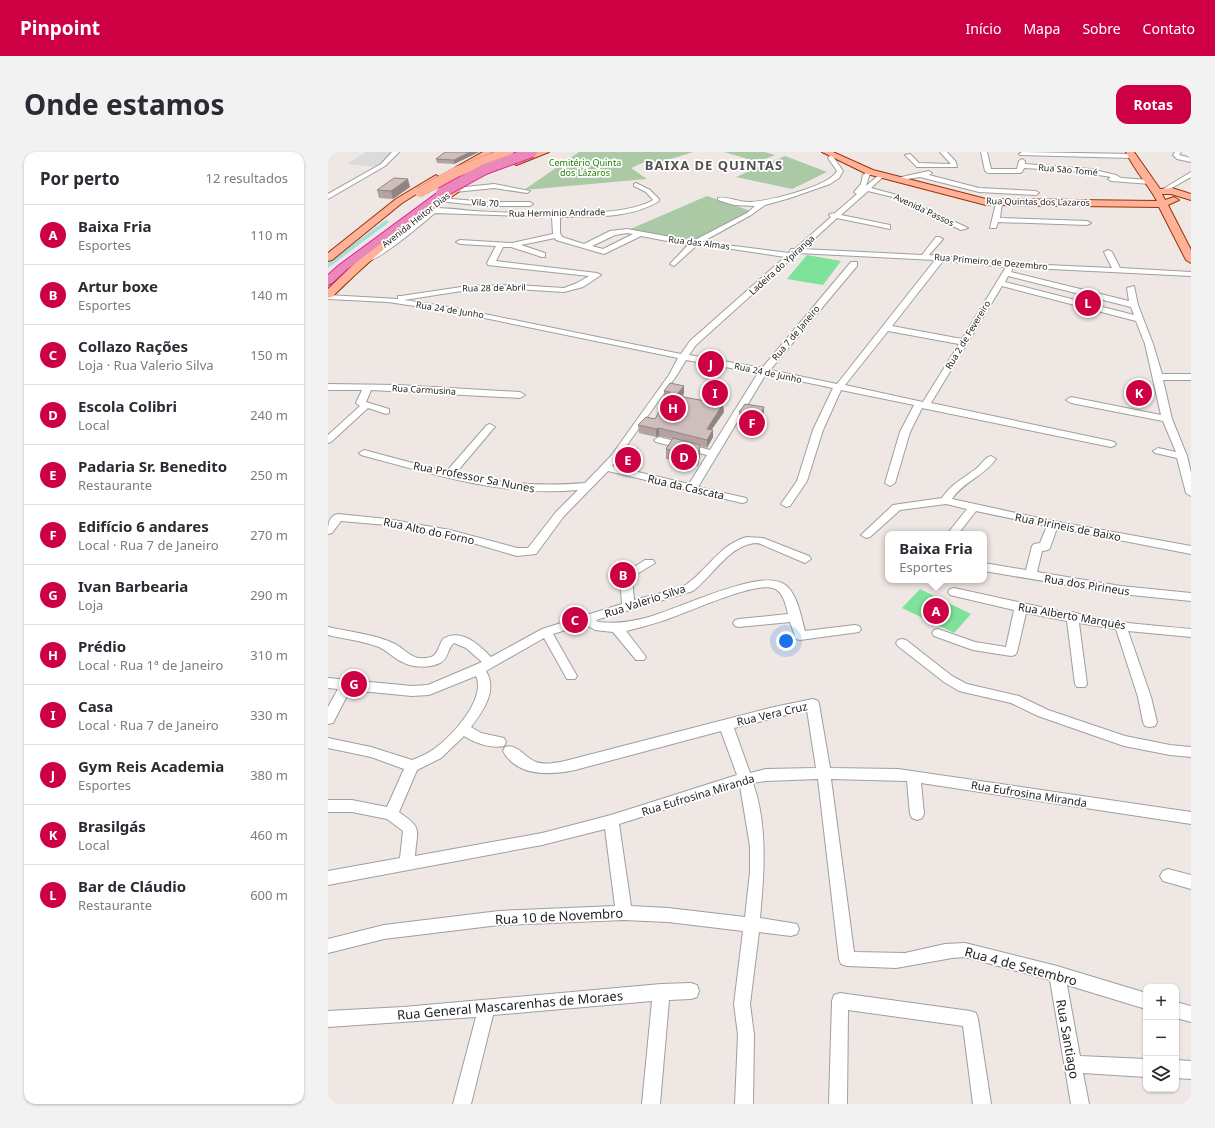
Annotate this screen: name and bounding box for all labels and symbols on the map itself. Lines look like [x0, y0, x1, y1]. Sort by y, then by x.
park label: Cemitério Quinta dos Lázaros [549, 156, 621, 179]
district label: BAIXA DE QUINTAS [645, 156, 783, 174]
street label: Rua Sāo Tomé [1038, 160, 1098, 179]
street label: Avenida Heitor Dias [379, 189, 453, 250]
street label: Avenida Passos [892, 190, 956, 229]
street label: Rua Quintas dos Lazaros [986, 194, 1090, 209]
street label: Vila 70 [471, 195, 499, 210]
street label: Rua Herminio Andrade [509, 205, 605, 220]
street label: Rua das Almas [668, 232, 730, 253]
street label: Ladeira do Ypiranga [746, 232, 817, 298]
street label: Rua Primeiro de Dezembro [934, 250, 1048, 273]
street label: Rua 28 de Abril [462, 280, 526, 295]
pin: L [1075, 288, 1101, 318]
street label: Rua 24 de Junho [415, 298, 485, 321]
street label: Rua 2 de Fevereiro [942, 298, 993, 372]
street label: Rua 7 de Janeiro [769, 302, 823, 363]
pin: J [698, 349, 724, 379]
street label: Rua 24 de Junho [733, 359, 803, 386]
pin: I [702, 378, 728, 408]
pin: K [1126, 378, 1152, 408]
street label: Rua Carmusina [392, 381, 456, 398]
pin: H [660, 393, 686, 423]
pin: F [739, 408, 765, 438]
pin: D [671, 442, 697, 472]
pin: E [615, 445, 641, 475]
street label: Rua Professor Sa Nunes [412, 457, 536, 496]
street label: Rua da Cascata [646, 470, 726, 503]
street label: Rua Pirineis de Baixo [1014, 509, 1123, 544]
street label: Rua Alto do Forno [382, 514, 476, 548]
pin: B [610, 560, 636, 590]
street label: Rua dos Pirineus [1043, 570, 1131, 599]
street label: Rua Valerio Silva [602, 580, 687, 621]
pin: A [923, 596, 949, 626]
street label: Rua Alberto Marquês [1017, 599, 1127, 632]
pin: C [562, 605, 588, 635]
your location [776, 631, 796, 651]
pin: G [341, 669, 367, 699]
street label: Rua Vera Cruz [735, 698, 809, 729]
street label: Rua Eufrosina Miranda [640, 770, 756, 819]
street label: Rua Eufrosina Miranda [970, 777, 1088, 810]
street label: Rua 10 de Novembro [494, 904, 624, 928]
street label: Rua 4 de Setembro [963, 942, 1079, 990]
street label: Rua General Mascarenhas de Moraes [396, 986, 624, 1024]
street label: Rua Santiago [1052, 998, 1084, 1080]

